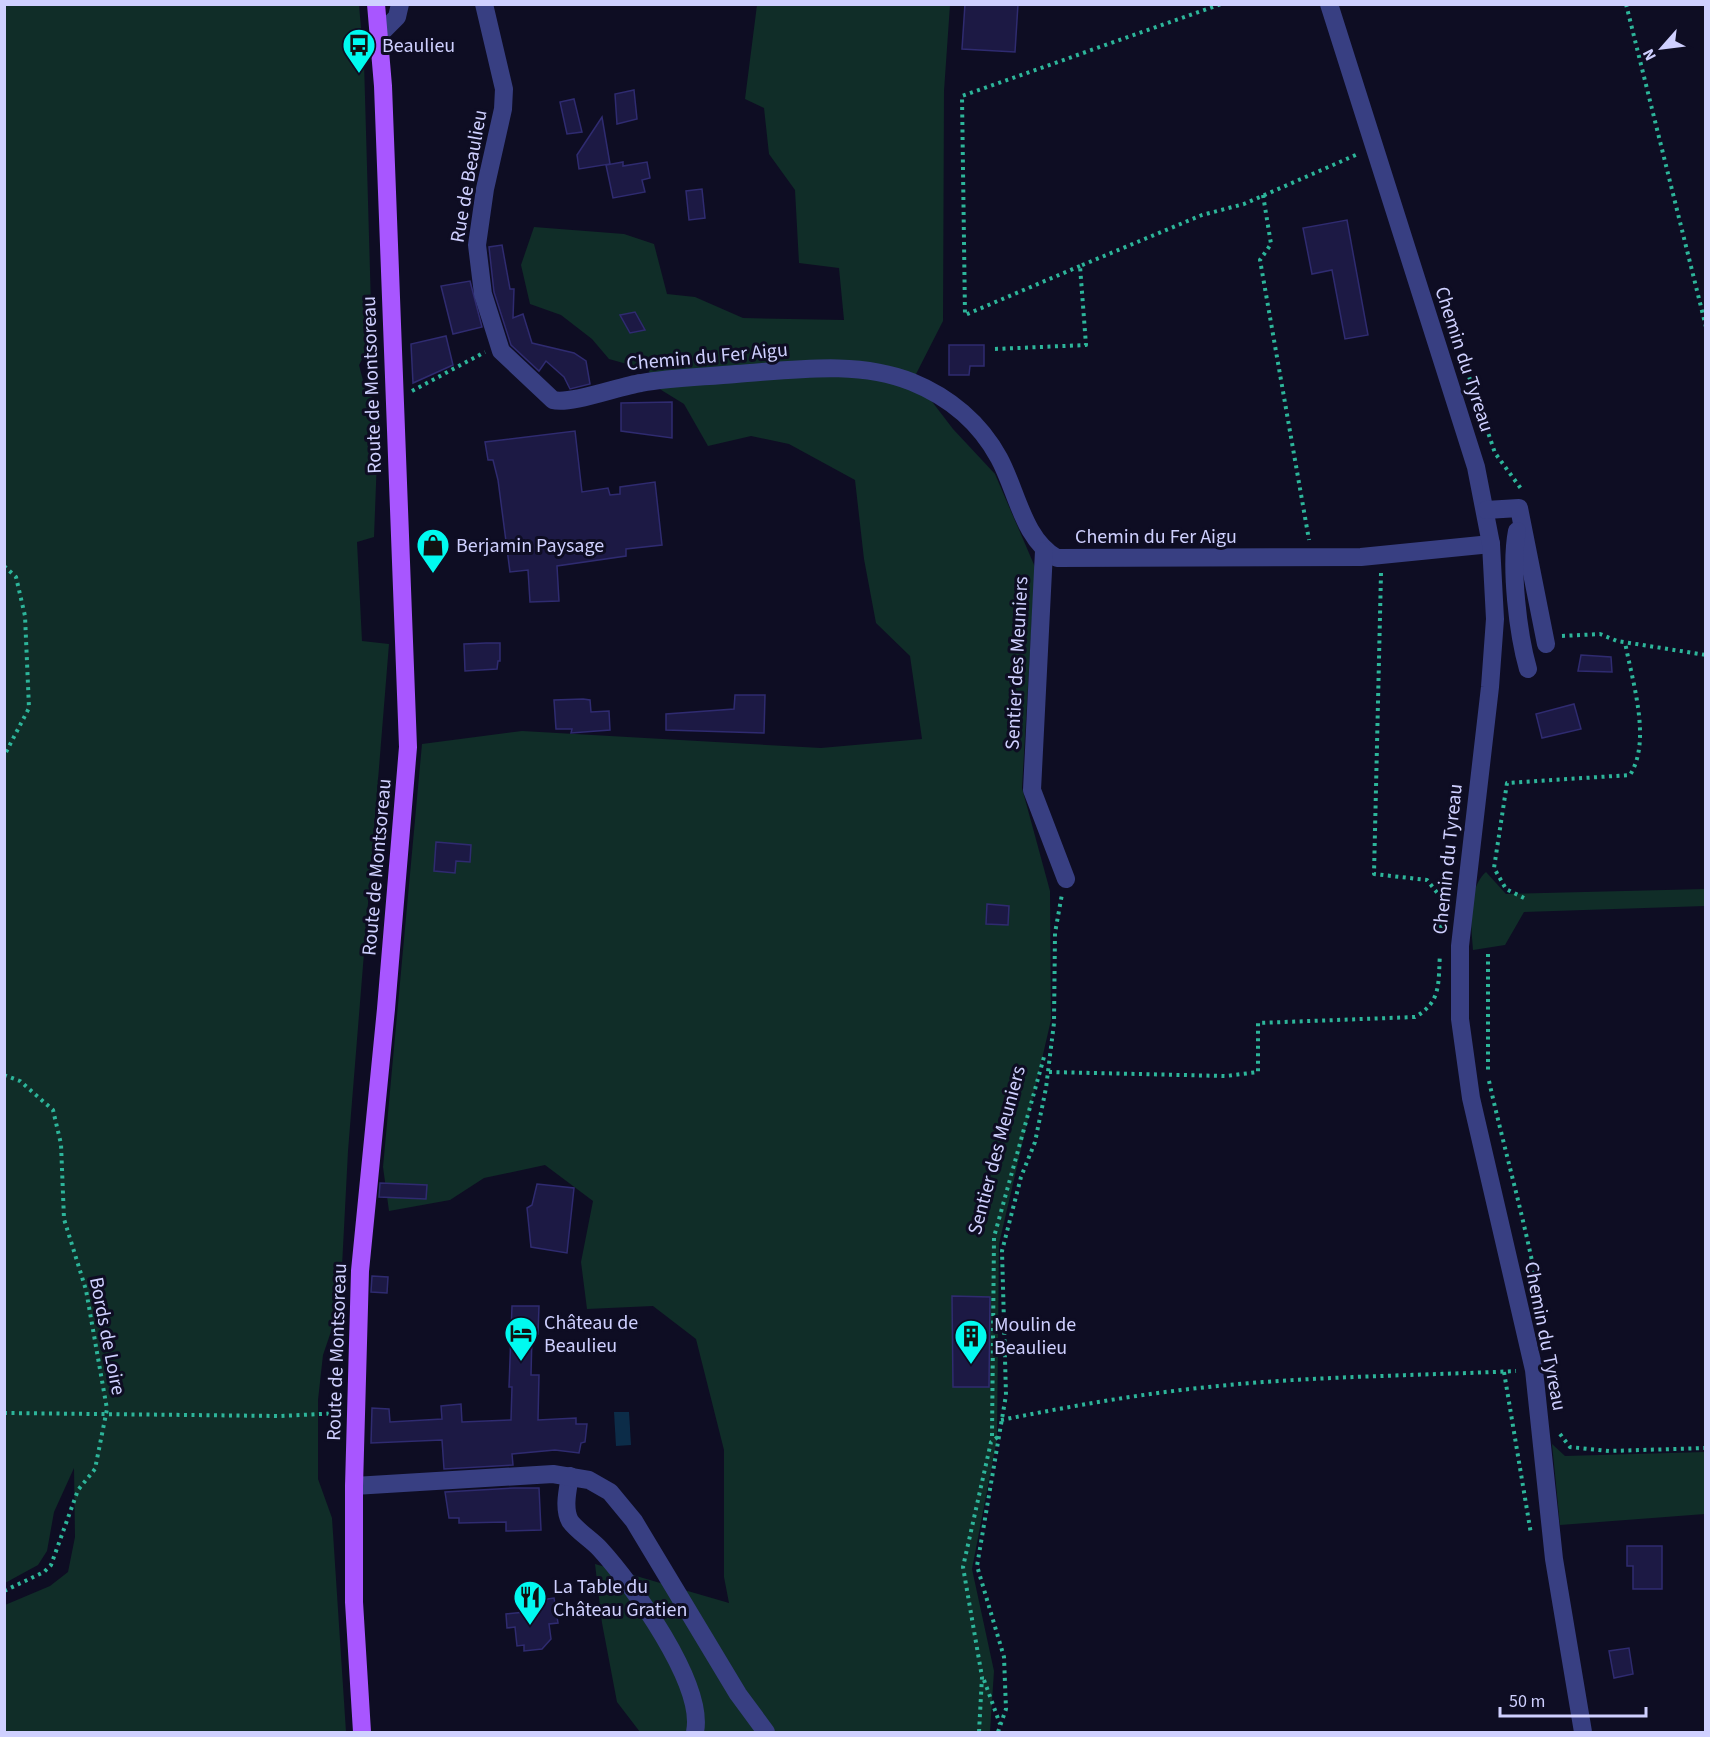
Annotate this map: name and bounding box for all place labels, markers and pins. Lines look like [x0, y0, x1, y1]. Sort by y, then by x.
bus stop icon: Beaulieu [341, 27, 377, 74]
place label: Beaulieu [382, 32, 455, 60]
shop icon: Berjamin Paysage [415, 527, 451, 574]
place label: Berjamin Paysage [456, 532, 604, 560]
place label: Château de Beaulieu [544, 1309, 638, 1360]
place label: Moulin de Beaulieu [994, 1311, 1076, 1362]
hotel icon: Château de Beaulieu [503, 1315, 539, 1362]
building icon: Moulin de Beaulieu [953, 1318, 989, 1365]
place label: La Table du Château Gratien [553, 1573, 687, 1624]
restaurant icon: La Table du Château Gratien [512, 1579, 548, 1626]

